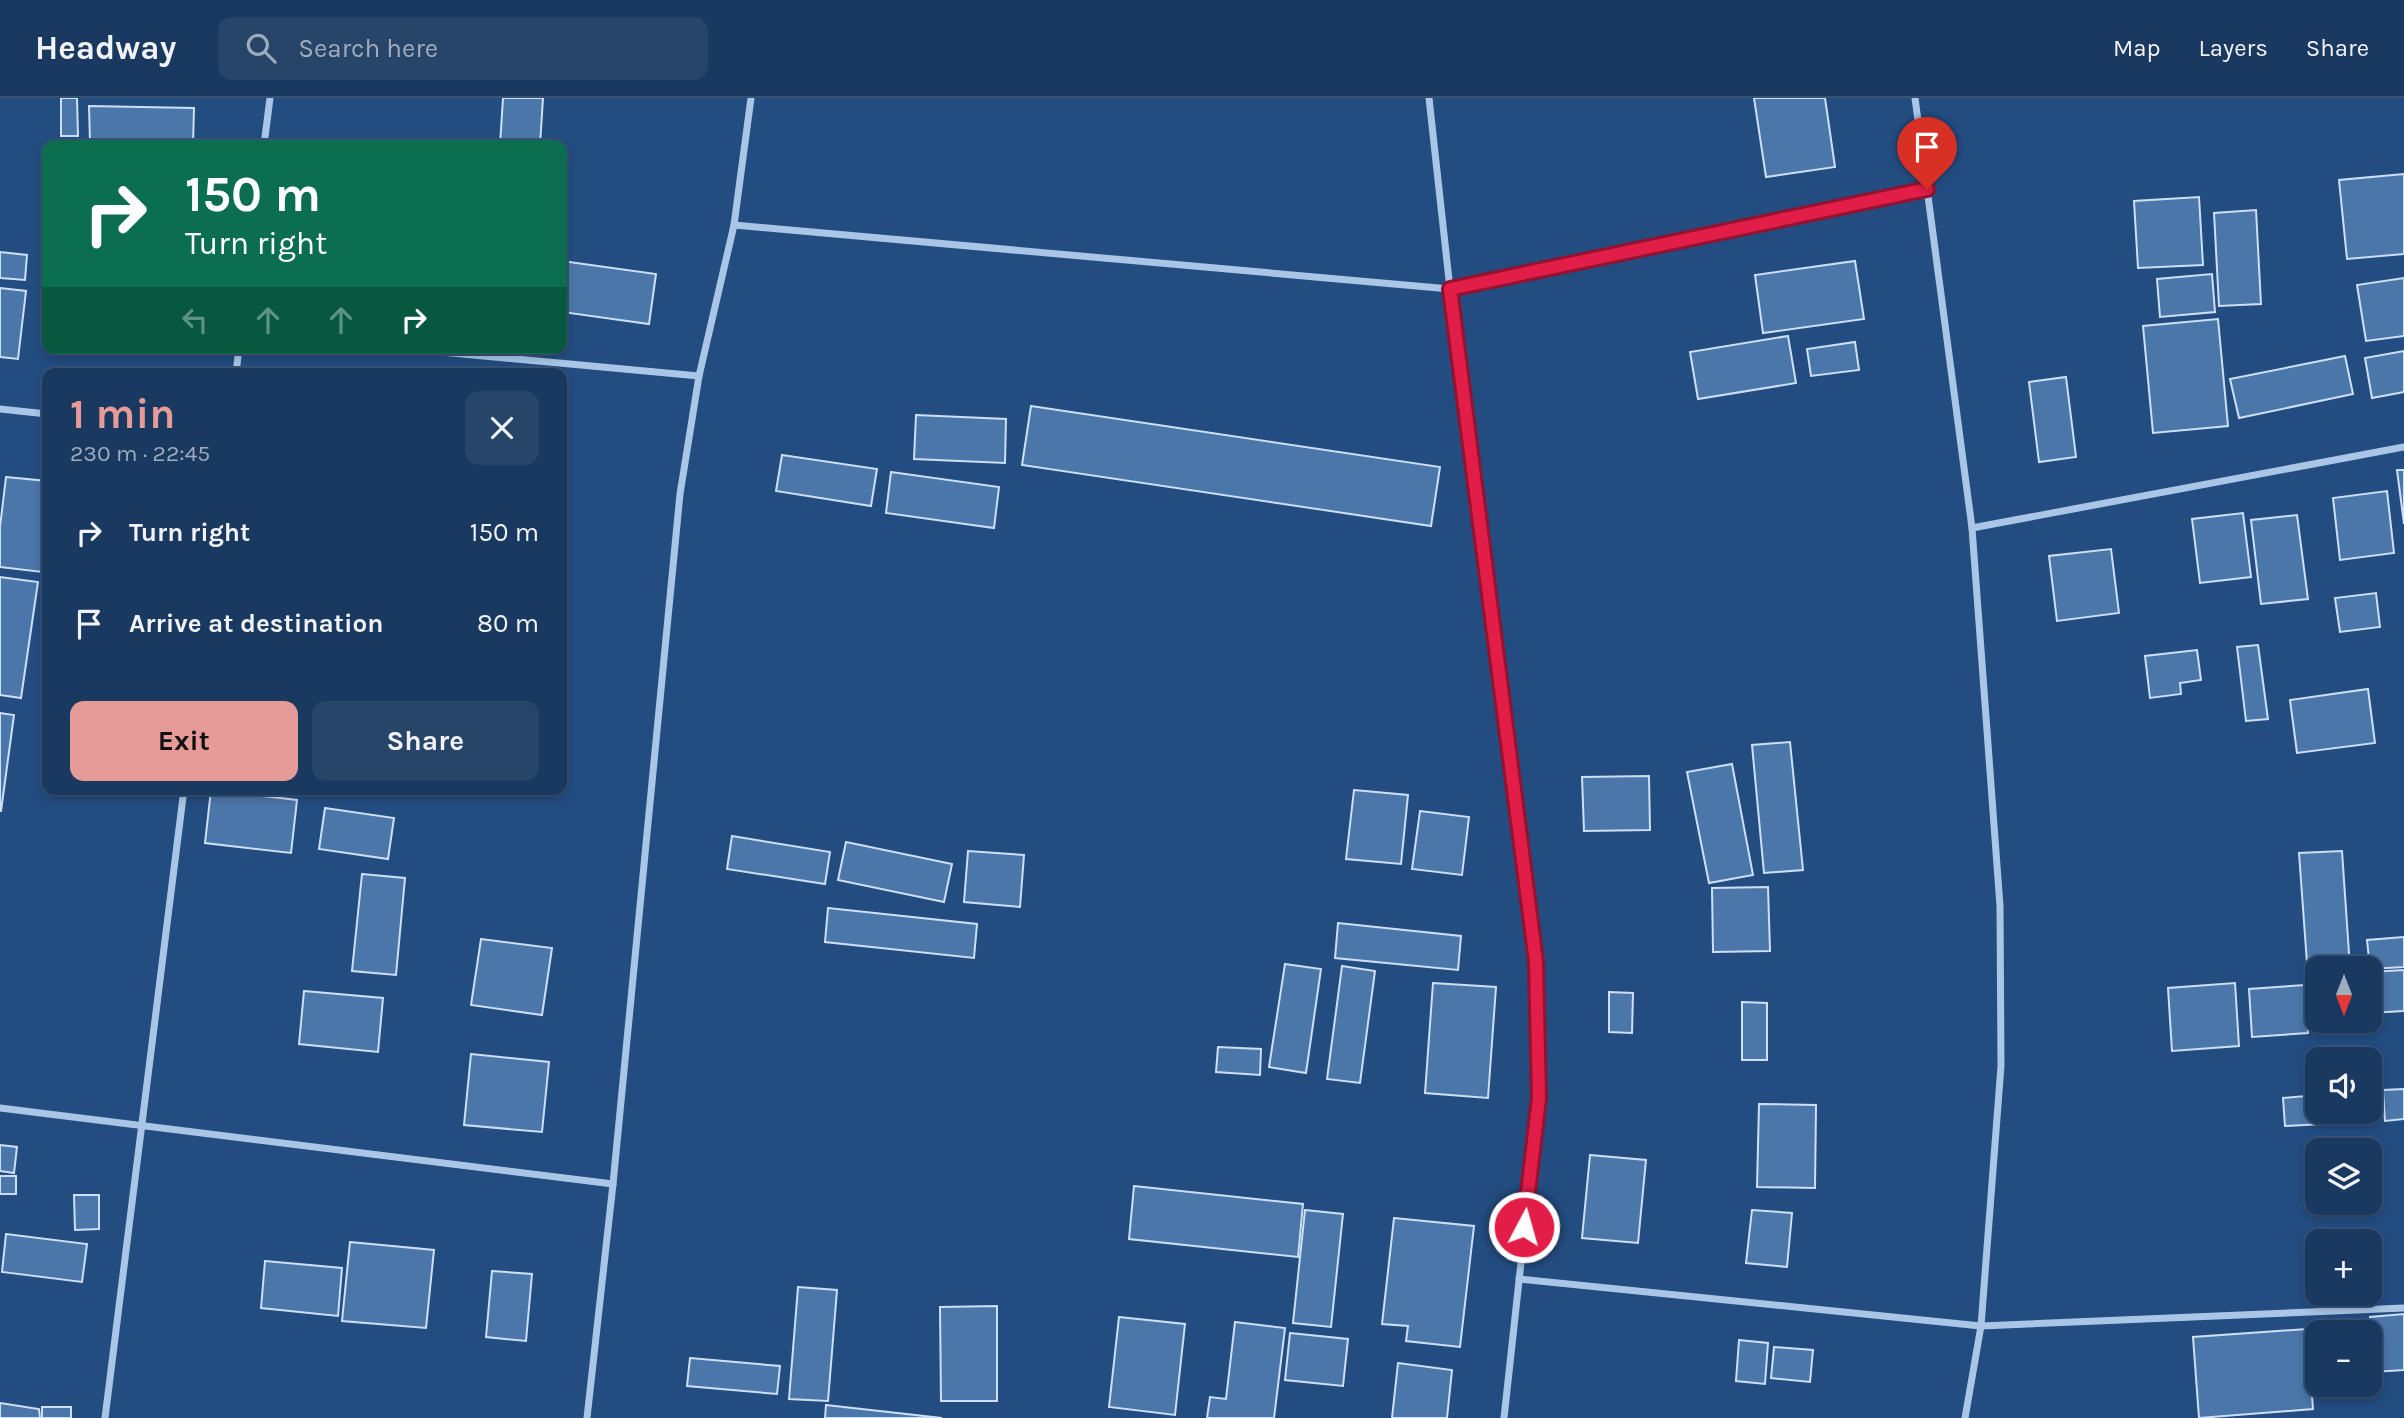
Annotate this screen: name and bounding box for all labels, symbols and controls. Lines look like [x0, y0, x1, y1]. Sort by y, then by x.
search box [218, 17, 708, 80]
text: Headway [35, 29, 176, 67]
icon: search [242, 29, 280, 67]
text: Search here [298, 33, 438, 64]
text: Map [2113, 34, 2161, 62]
text: Layers [2199, 34, 2268, 62]
text: Share [2306, 34, 2369, 62]
pin [1897, 117, 1957, 189]
icon: arrive [1908, 128, 1946, 166]
text: 150 m [185, 166, 321, 223]
icon: right [70, 168, 161, 259]
text: Turn right [185, 225, 327, 262]
icon: left [176, 301, 214, 339]
icon: ahead [249, 301, 287, 339]
icon: ahead [322, 301, 360, 339]
icon: right [395, 301, 433, 339]
text: 1 min [70, 389, 175, 439]
button: close [465, 391, 539, 465]
text: 230 m · 22:45 [70, 440, 210, 467]
icon: right [70, 514, 108, 552]
text: Turn right [129, 517, 250, 548]
text: 150 m [470, 517, 539, 548]
icon: arrive [70, 605, 108, 643]
text: Arrive at destination [129, 608, 383, 639]
text: 80 m [477, 608, 539, 639]
button: Exit [70, 701, 298, 781]
button: Share [312, 701, 539, 781]
north arrow [2305, 956, 2382, 1032]
map controls [2305, 956, 2382, 1397]
button: sound [2305, 1047, 2382, 1124]
button: layers [2305, 1138, 2382, 1215]
position arrow [1487, 1190, 1561, 1264]
button: + [2305, 1229, 2382, 1306]
button: − [2305, 1320, 2382, 1397]

